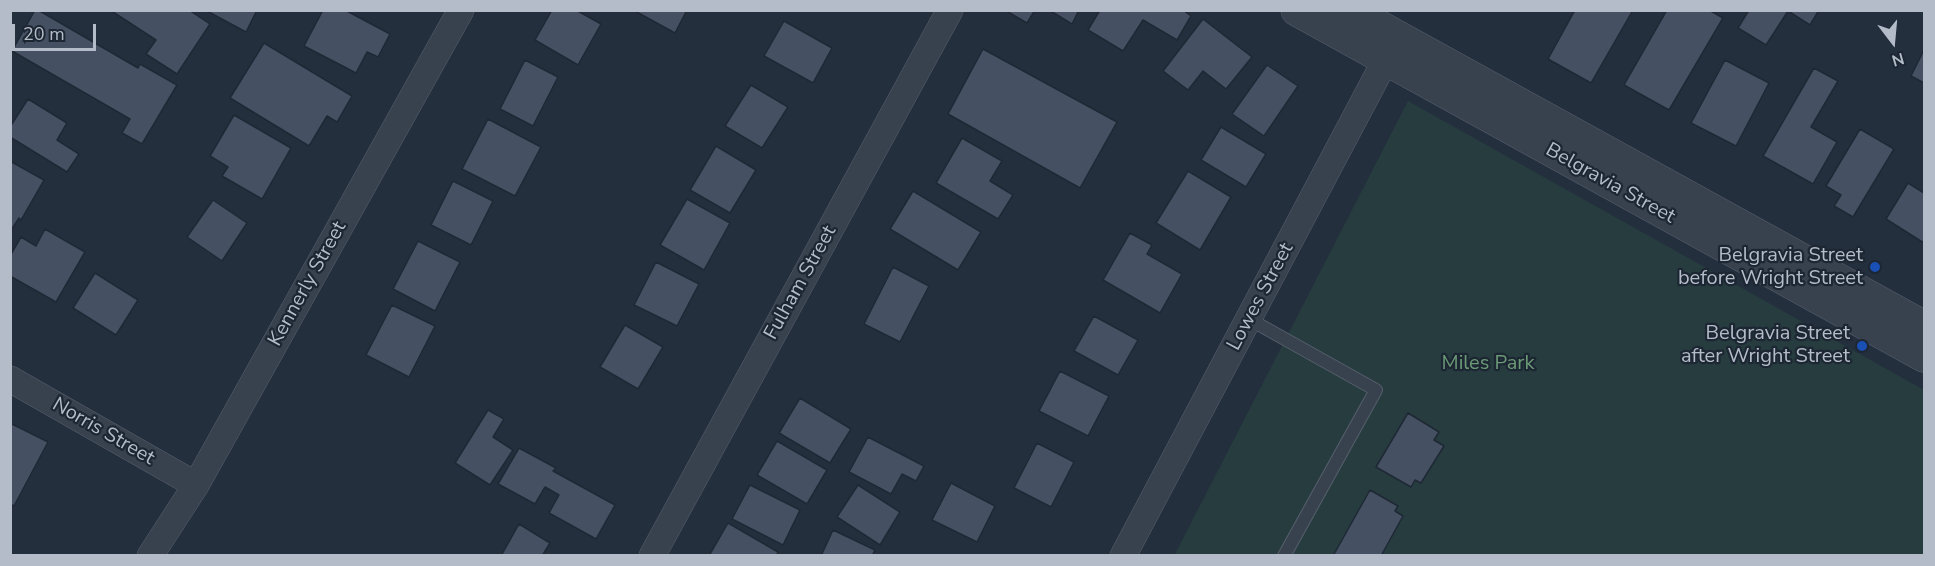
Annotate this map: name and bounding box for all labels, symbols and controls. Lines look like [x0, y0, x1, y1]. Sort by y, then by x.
scale bar [15, 12, 99, 50]
north arrow [1863, 12, 1923, 72]
text: 20 m [23, 22, 65, 46]
text: N [1889, 47, 1907, 72]
street label: Belgravia Street [1541, 138, 1679, 230]
street label: Kennerly Street [264, 217, 352, 351]
street label: Fulham Street [760, 222, 842, 344]
street label: Lowes Street [1223, 239, 1299, 355]
place label: Belgravia Street before Wright Street [1678, 244, 1863, 291]
marker: Belgravia Street before Wright Street [1868, 260, 1882, 274]
place label: Belgravia Street after Wright Street [1681, 322, 1850, 369]
marker: Belgravia Street after Wright Street [1855, 339, 1869, 353]
park label: Miles Park [1442, 352, 1534, 376]
street label: Norris Street [48, 393, 158, 471]

